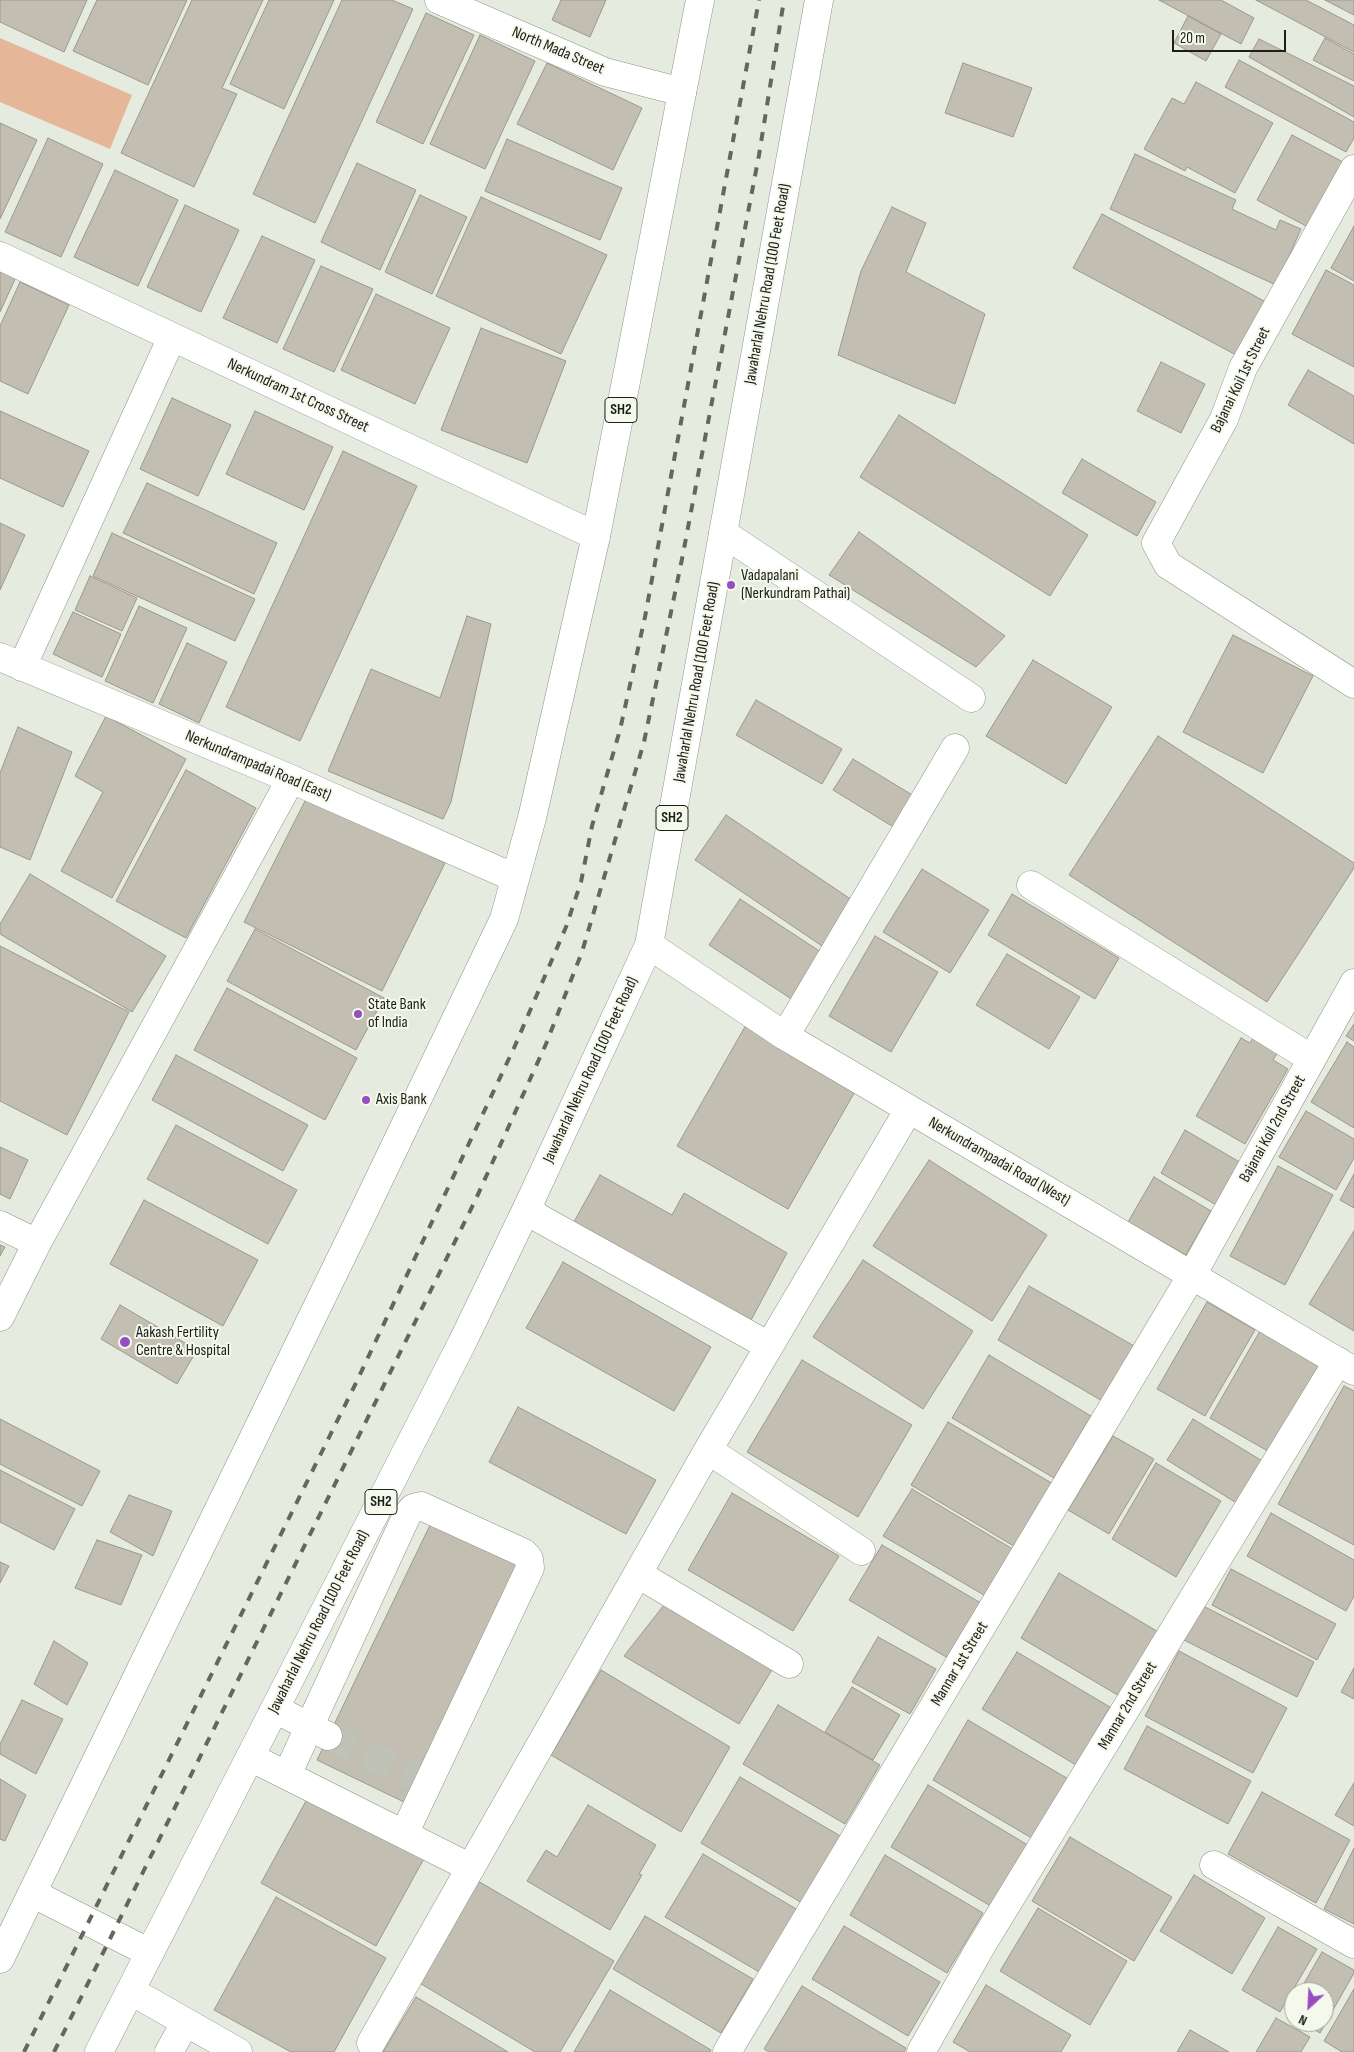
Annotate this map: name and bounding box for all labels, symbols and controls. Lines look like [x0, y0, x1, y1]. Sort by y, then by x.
scale bar [1174, 20, 1288, 52]
street label: North Mada Street [509, 23, 607, 79]
text: 20 m [1180, 29, 1205, 48]
street label: Jawaharlal Nehru Road (100 Feet Road) [741, 182, 795, 386]
street label: Bajanai Koil 1st Street [1207, 324, 1275, 436]
street label: Nerkundram 1st Cross Street [224, 355, 372, 437]
road number: SH2 [605, 398, 637, 422]
place label: Vadapalani (Nerkundram Pathai) [741, 566, 850, 604]
marker: Vadapalani (Nerkundram Pathai) [725, 579, 737, 591]
street label: Jawaharlal Nehru Road (100 Feet Road) [670, 580, 724, 784]
street label: Nerkundrampadai Road (East) [182, 727, 334, 805]
road number: SH2 [656, 806, 688, 830]
street label: Jawaharlal Nehru Road (100 Feet Road) [539, 974, 643, 1166]
place label: State Bank of India [368, 995, 426, 1033]
marker: State Bank of India [352, 1008, 364, 1020]
street label: Bajanai Koil 2nd Street [1236, 1072, 1310, 1186]
place label: Axis Bank [376, 1090, 427, 1110]
marker: Axis Bank [360, 1094, 372, 1106]
street label: Nerkundrampadai Road (West) [925, 1113, 1073, 1211]
place label: Aakash Fertility Centre & Hospital [136, 1323, 230, 1361]
marker: Aakash Fertility Centre & Hospital [118, 1335, 132, 1349]
road number: SH2 [365, 1490, 397, 1514]
street label: Jawaharlal Nehru Road (100 Feet Road) [264, 1527, 374, 1717]
street label: Mannar 1st Street [927, 1618, 993, 1710]
street label: Mannar 2nd Street [1094, 1659, 1162, 1753]
north arrow [1284, 1982, 1334, 2032]
text: N [1296, 2011, 1310, 2029]

